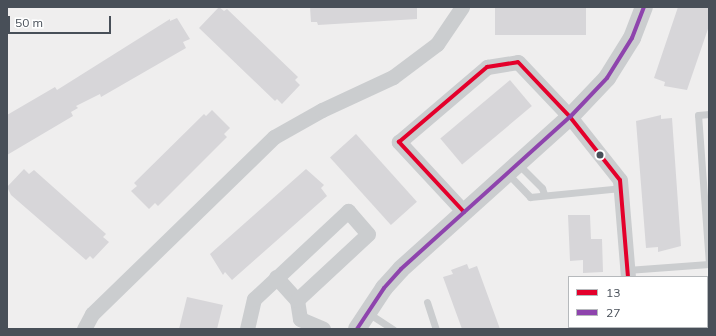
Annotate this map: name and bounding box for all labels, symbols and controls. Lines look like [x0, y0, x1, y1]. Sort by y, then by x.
scale bar [10, 8, 113, 34]
text: 50 m [15, 15, 43, 30]
unlabelled marker [595, 150, 605, 160]
legend [568, 276, 708, 328]
text: 13 [606, 285, 620, 300]
text: 27 [606, 305, 620, 320]

